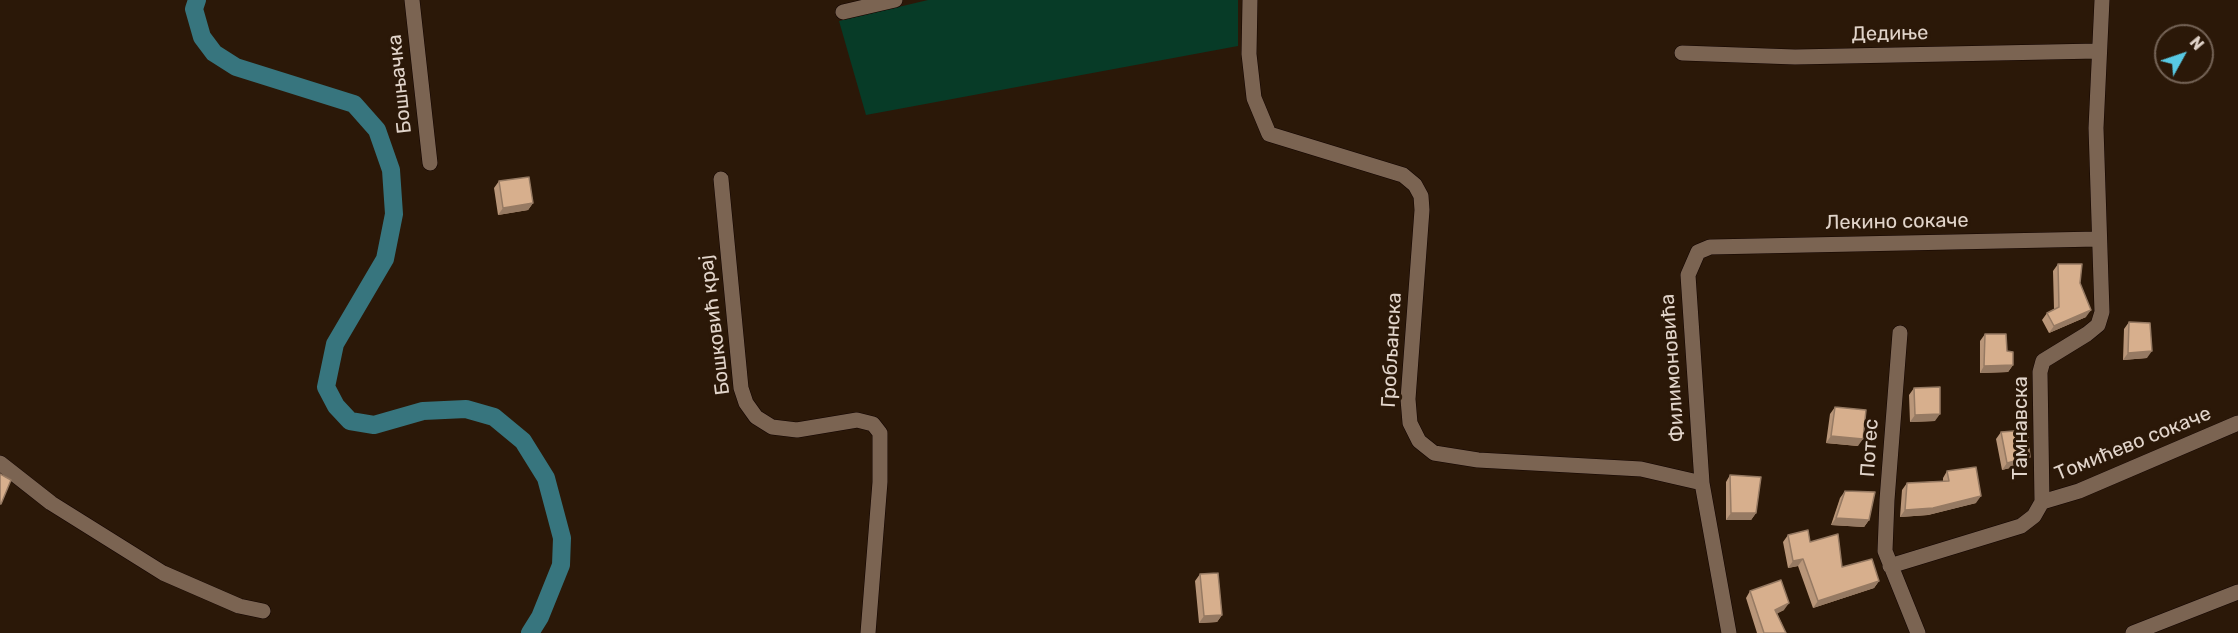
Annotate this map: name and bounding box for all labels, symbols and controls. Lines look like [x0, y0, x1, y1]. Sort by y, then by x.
street label: Дедиње [1851, 21, 1929, 47]
north arrow [2154, 24, 2214, 84]
street label: Бошњачка [383, 33, 417, 135]
text: N [2186, 33, 2208, 54]
street label: Лекино сокаче [1825, 209, 1969, 235]
street label: Бошковић крај [694, 253, 736, 397]
street label: Гробљанска [1377, 292, 1407, 408]
street label: Филимоновића [1656, 293, 1690, 443]
street label: Тамнавска [2009, 376, 2033, 480]
street label: Томићево сокаче [2051, 402, 2215, 486]
street label: Потес [1856, 418, 1884, 478]

